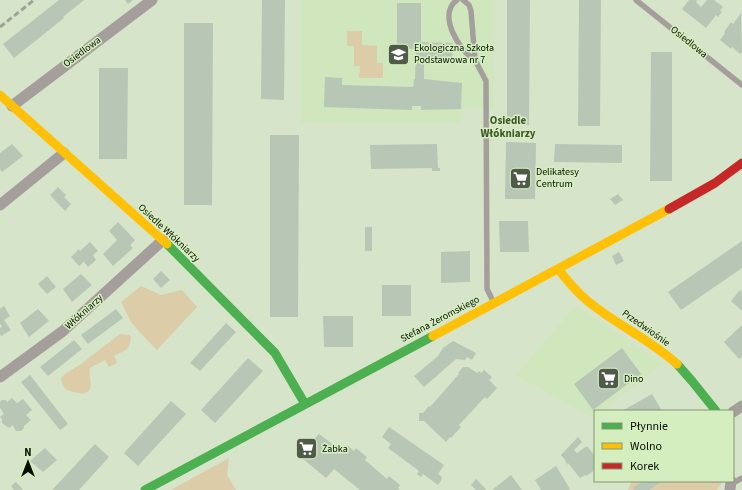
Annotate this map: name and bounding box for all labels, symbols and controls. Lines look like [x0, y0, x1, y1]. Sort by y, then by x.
street label: Osiedlowa [668, 23, 710, 61]
street label: Osiedlowa [60, 33, 104, 71]
school or university icon: Ekologiczna Szkoła Podstawowa nr 7 [385, 41, 411, 67]
place label: Ekologiczna Szkoła Podstawowa nr 7 [414, 41, 494, 67]
district label: Osiedle Włókniarzy [480, 113, 536, 141]
supermarket icon: Delikatesy Centrum [508, 165, 534, 191]
place label: Delikatesy Centrum [536, 165, 579, 191]
street label: Osiedle Włókniarzy [135, 201, 203, 266]
street label: Włókniarzy [62, 291, 106, 333]
street label: Stefana Żeromskiego [398, 292, 482, 346]
street label: Przedwiośnie [619, 306, 673, 350]
supermarket icon: Dino [595, 366, 621, 392]
place label: Dino [624, 372, 644, 386]
legend [594, 410, 734, 482]
text: Płynnie [630, 418, 668, 435]
supermarket icon: Żabka [294, 436, 320, 462]
text: Wolno [630, 438, 662, 455]
north arrow [8, 442, 48, 482]
place label: Żabka [322, 442, 348, 456]
text: N [24, 445, 32, 460]
text: Korek [630, 458, 659, 475]

